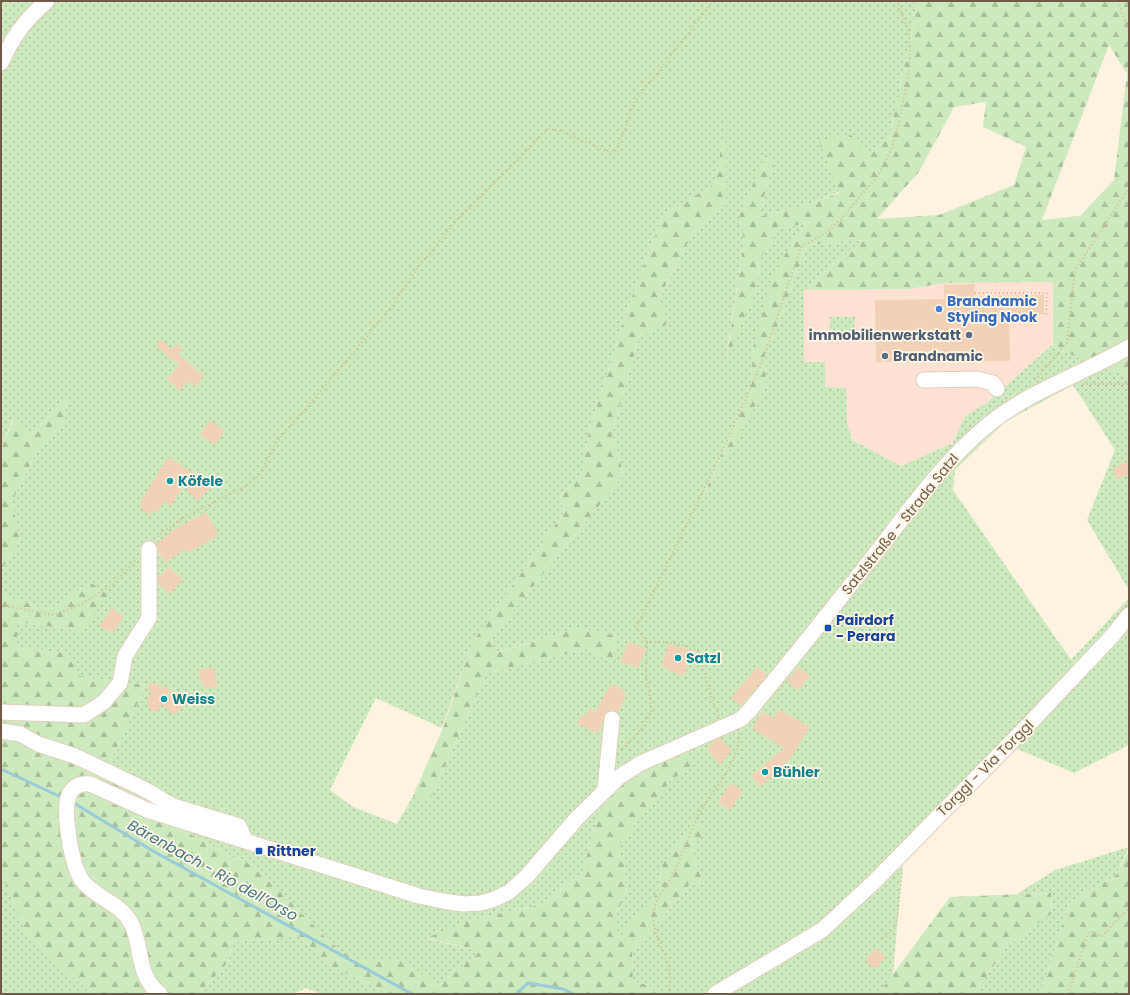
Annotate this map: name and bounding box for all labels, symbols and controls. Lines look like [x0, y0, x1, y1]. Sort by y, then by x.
place label: Brandnamic Styling Nook [947, 291, 1038, 327]
marker: Brandnamic Styling Nook [934, 304, 944, 314]
place label: immobilienwerkstatt [809, 325, 961, 345]
marker: immobilienwerkstatt [964, 330, 974, 340]
place label: Brandnamic [893, 346, 984, 366]
marker: Brandnamic [880, 351, 890, 361]
street label: Satzlstraße - Strada Satzl [837, 449, 963, 599]
place label: Köfele [178, 471, 223, 491]
marker: Köfele [165, 476, 175, 486]
place label: Pairdorf - Perara [836, 610, 895, 646]
marker: Pairdorf - Perara [823, 623, 833, 633]
place label: Satzl [686, 648, 721, 668]
marker: Satzl [673, 653, 683, 663]
place label: Weiss [172, 689, 215, 709]
marker: Weiss [159, 694, 169, 704]
street label: Torggl - Via Torggl [932, 715, 1038, 821]
place label: Bühler [773, 762, 820, 782]
marker: Bühler [760, 767, 770, 777]
water label: Bärenbach - Rio dell’Orso [124, 814, 302, 926]
place label: Rittner [267, 841, 316, 861]
marker: Rittner [254, 846, 264, 856]

